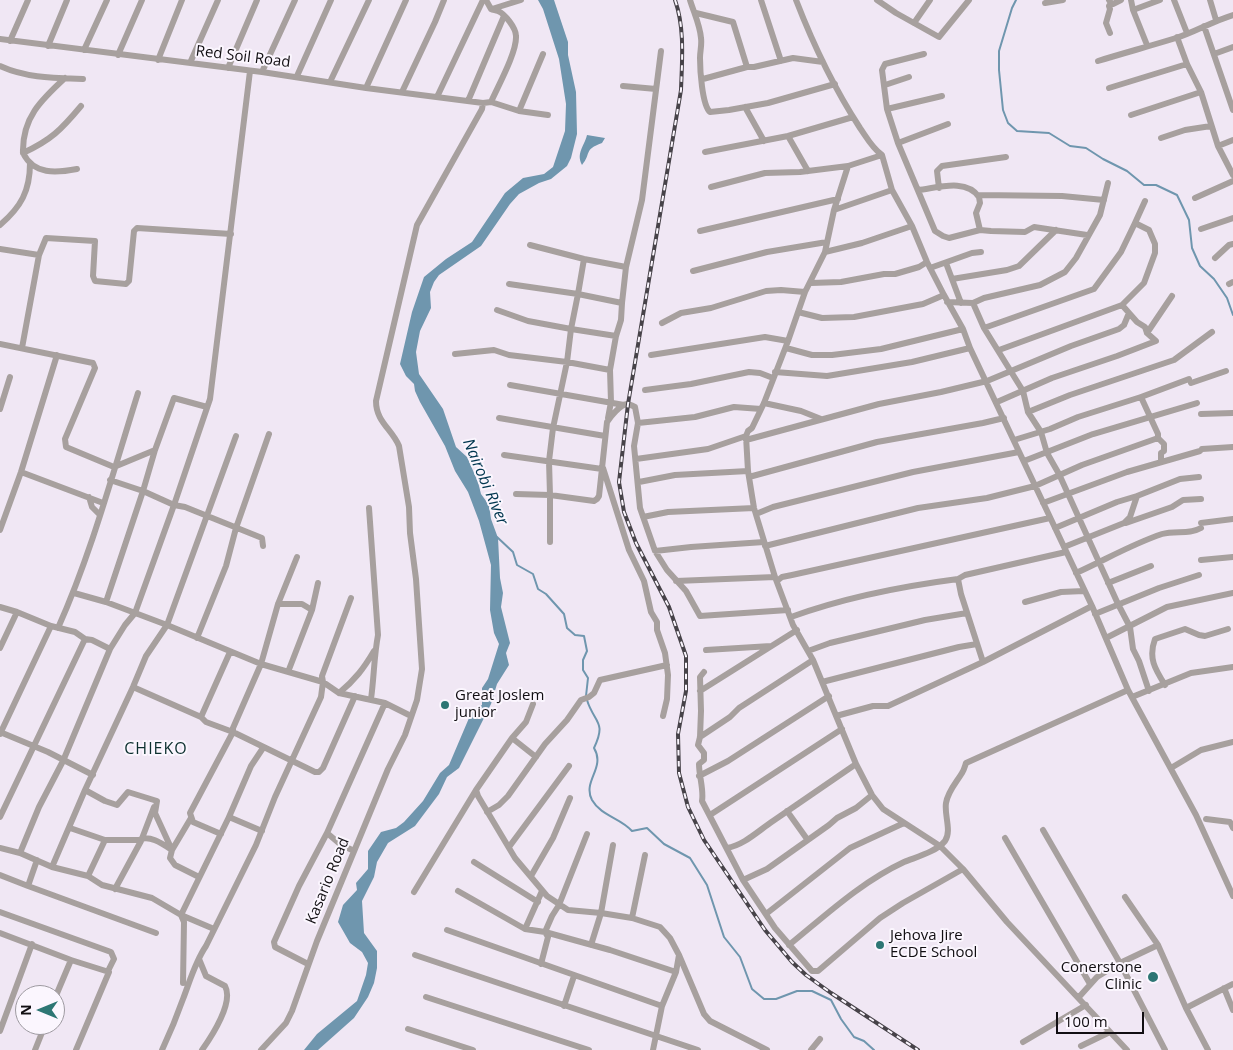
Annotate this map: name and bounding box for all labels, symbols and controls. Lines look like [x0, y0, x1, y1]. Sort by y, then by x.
street label: Red Soil Road [195, 42, 291, 72]
water label: Nairobi River [458, 436, 512, 528]
place label: Great Joslem junior [455, 687, 544, 722]
marker: Great Joslem junior [439, 699, 451, 711]
district label: CHIEKO [124, 739, 188, 759]
street label: Kasario Road [302, 835, 354, 927]
place label: Jehova Jire ECDE School [890, 927, 977, 962]
marker: Jehova Jire ECDE School [874, 939, 886, 951]
place label: Conerstone Clinic [1061, 959, 1142, 994]
marker: Conerstone Clinic [1146, 970, 1160, 984]
north arrow [15, 985, 65, 1035]
scale bar [1058, 1002, 1146, 1034]
text: N [16, 1004, 35, 1016]
text: 100 m [1064, 1011, 1108, 1031]

